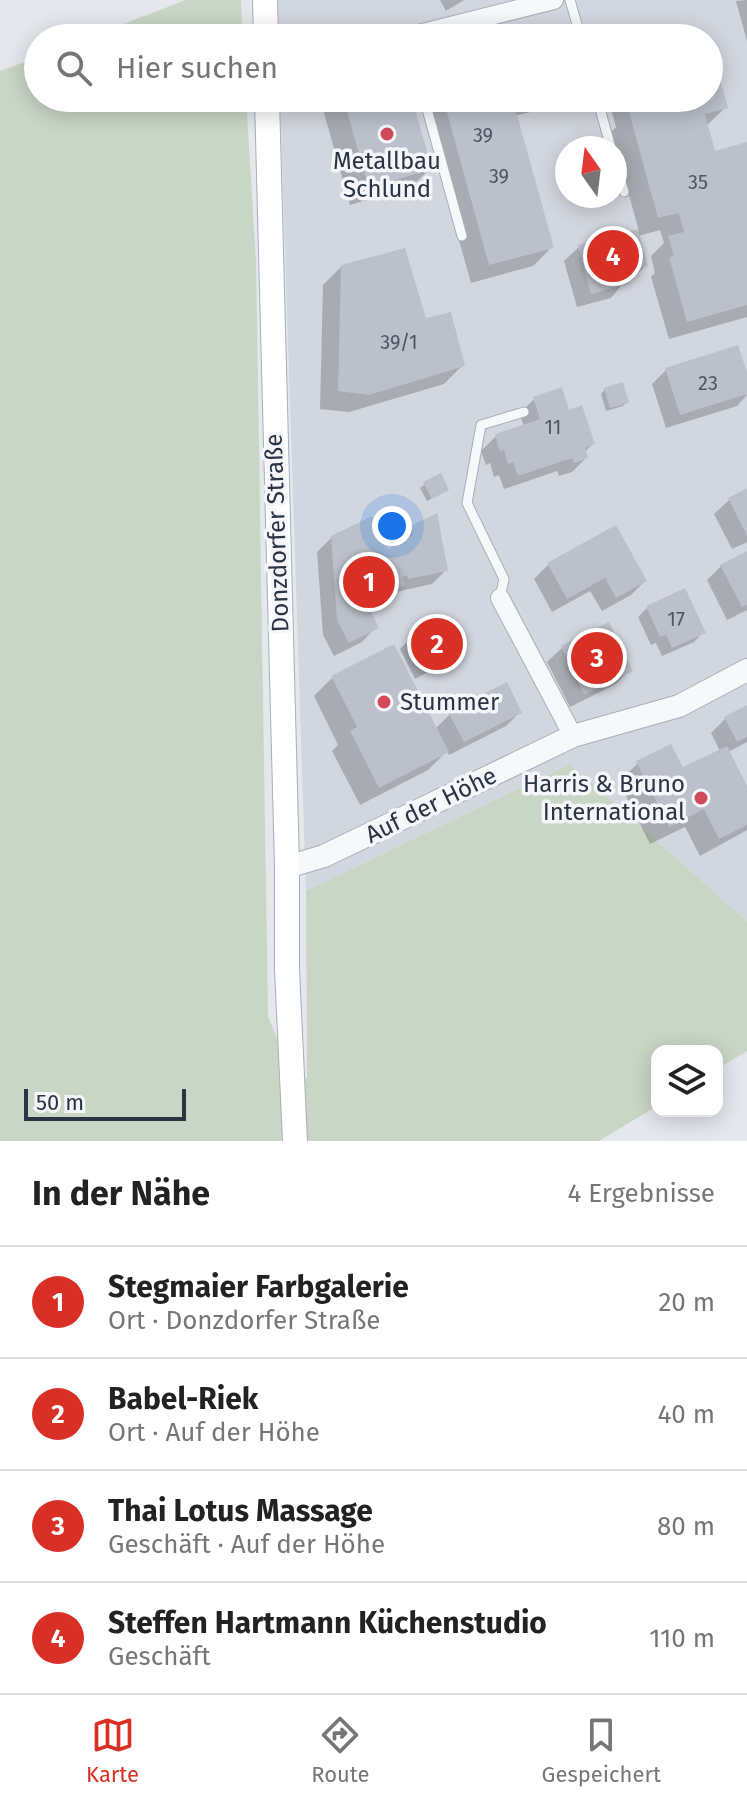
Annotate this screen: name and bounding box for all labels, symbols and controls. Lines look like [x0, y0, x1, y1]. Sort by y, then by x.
search box [24, 24, 723, 112]
icon: search [52, 46, 96, 90]
text: Hier suchen [116, 50, 278, 86]
house number: 39 [473, 123, 493, 147]
marker: Metallbau Schlund [378, 125, 396, 143]
north arrow [555, 136, 627, 208]
place label: Metallbau Schlund [333, 147, 441, 203]
house number: 39 [489, 164, 509, 188]
house number: 35 [688, 170, 708, 194]
pin: 4 [587, 226, 639, 286]
house number: 39/1 [380, 330, 418, 354]
house number: 23 [698, 371, 718, 395]
house number: 11 [544, 415, 562, 439]
street label: Donzdorfer Straße [260, 433, 294, 633]
your location [372, 506, 412, 546]
pin: 1 [343, 552, 395, 612]
house number: 17 [667, 607, 685, 631]
pin: 2 [411, 614, 463, 674]
pin: 3 [571, 628, 623, 688]
place label: Stummer [400, 688, 500, 716]
marker: Stummer [375, 693, 393, 711]
street label: Auf der Höhe [361, 761, 501, 849]
place label: Harris & Bruno International [523, 770, 685, 826]
marker: Harris & Bruno International [692, 789, 710, 807]
map controls [651, 1045, 723, 1117]
button: layers [651, 1045, 723, 1117]
scale bar [24, 1085, 186, 1121]
text: 50 m [36, 1089, 84, 1116]
text: In der Nähe [32, 1173, 210, 1214]
text: 4 Ergebnisse [568, 1178, 715, 1209]
text: Stegmaier Farbgalerie [108, 1269, 409, 1305]
text: 1 [52, 1287, 64, 1318]
text: 20 m [658, 1287, 715, 1318]
text: Ort · Donzdorfer Straße [108, 1305, 381, 1336]
text: Babel-Riek [108, 1381, 258, 1417]
text: 2 [51, 1399, 65, 1430]
text: 40 m [657, 1399, 715, 1430]
text: Ort · Auf der Höhe [108, 1417, 320, 1448]
text: Thai Lotus Massage [108, 1493, 373, 1529]
text: 3 [51, 1511, 65, 1542]
text: 80 m [657, 1511, 715, 1542]
text: Geschäft · Auf der Höhe [108, 1529, 385, 1560]
text: Steffen Hartmann Küchenstudio [108, 1605, 547, 1641]
text: 4 [51, 1623, 65, 1654]
text: 110 m [649, 1623, 715, 1654]
text: Geschäft [108, 1641, 211, 1672]
tab: Karte [86, 1713, 139, 1788]
tab: Route [311, 1713, 369, 1788]
tab: Gespeichert [542, 1713, 661, 1788]

